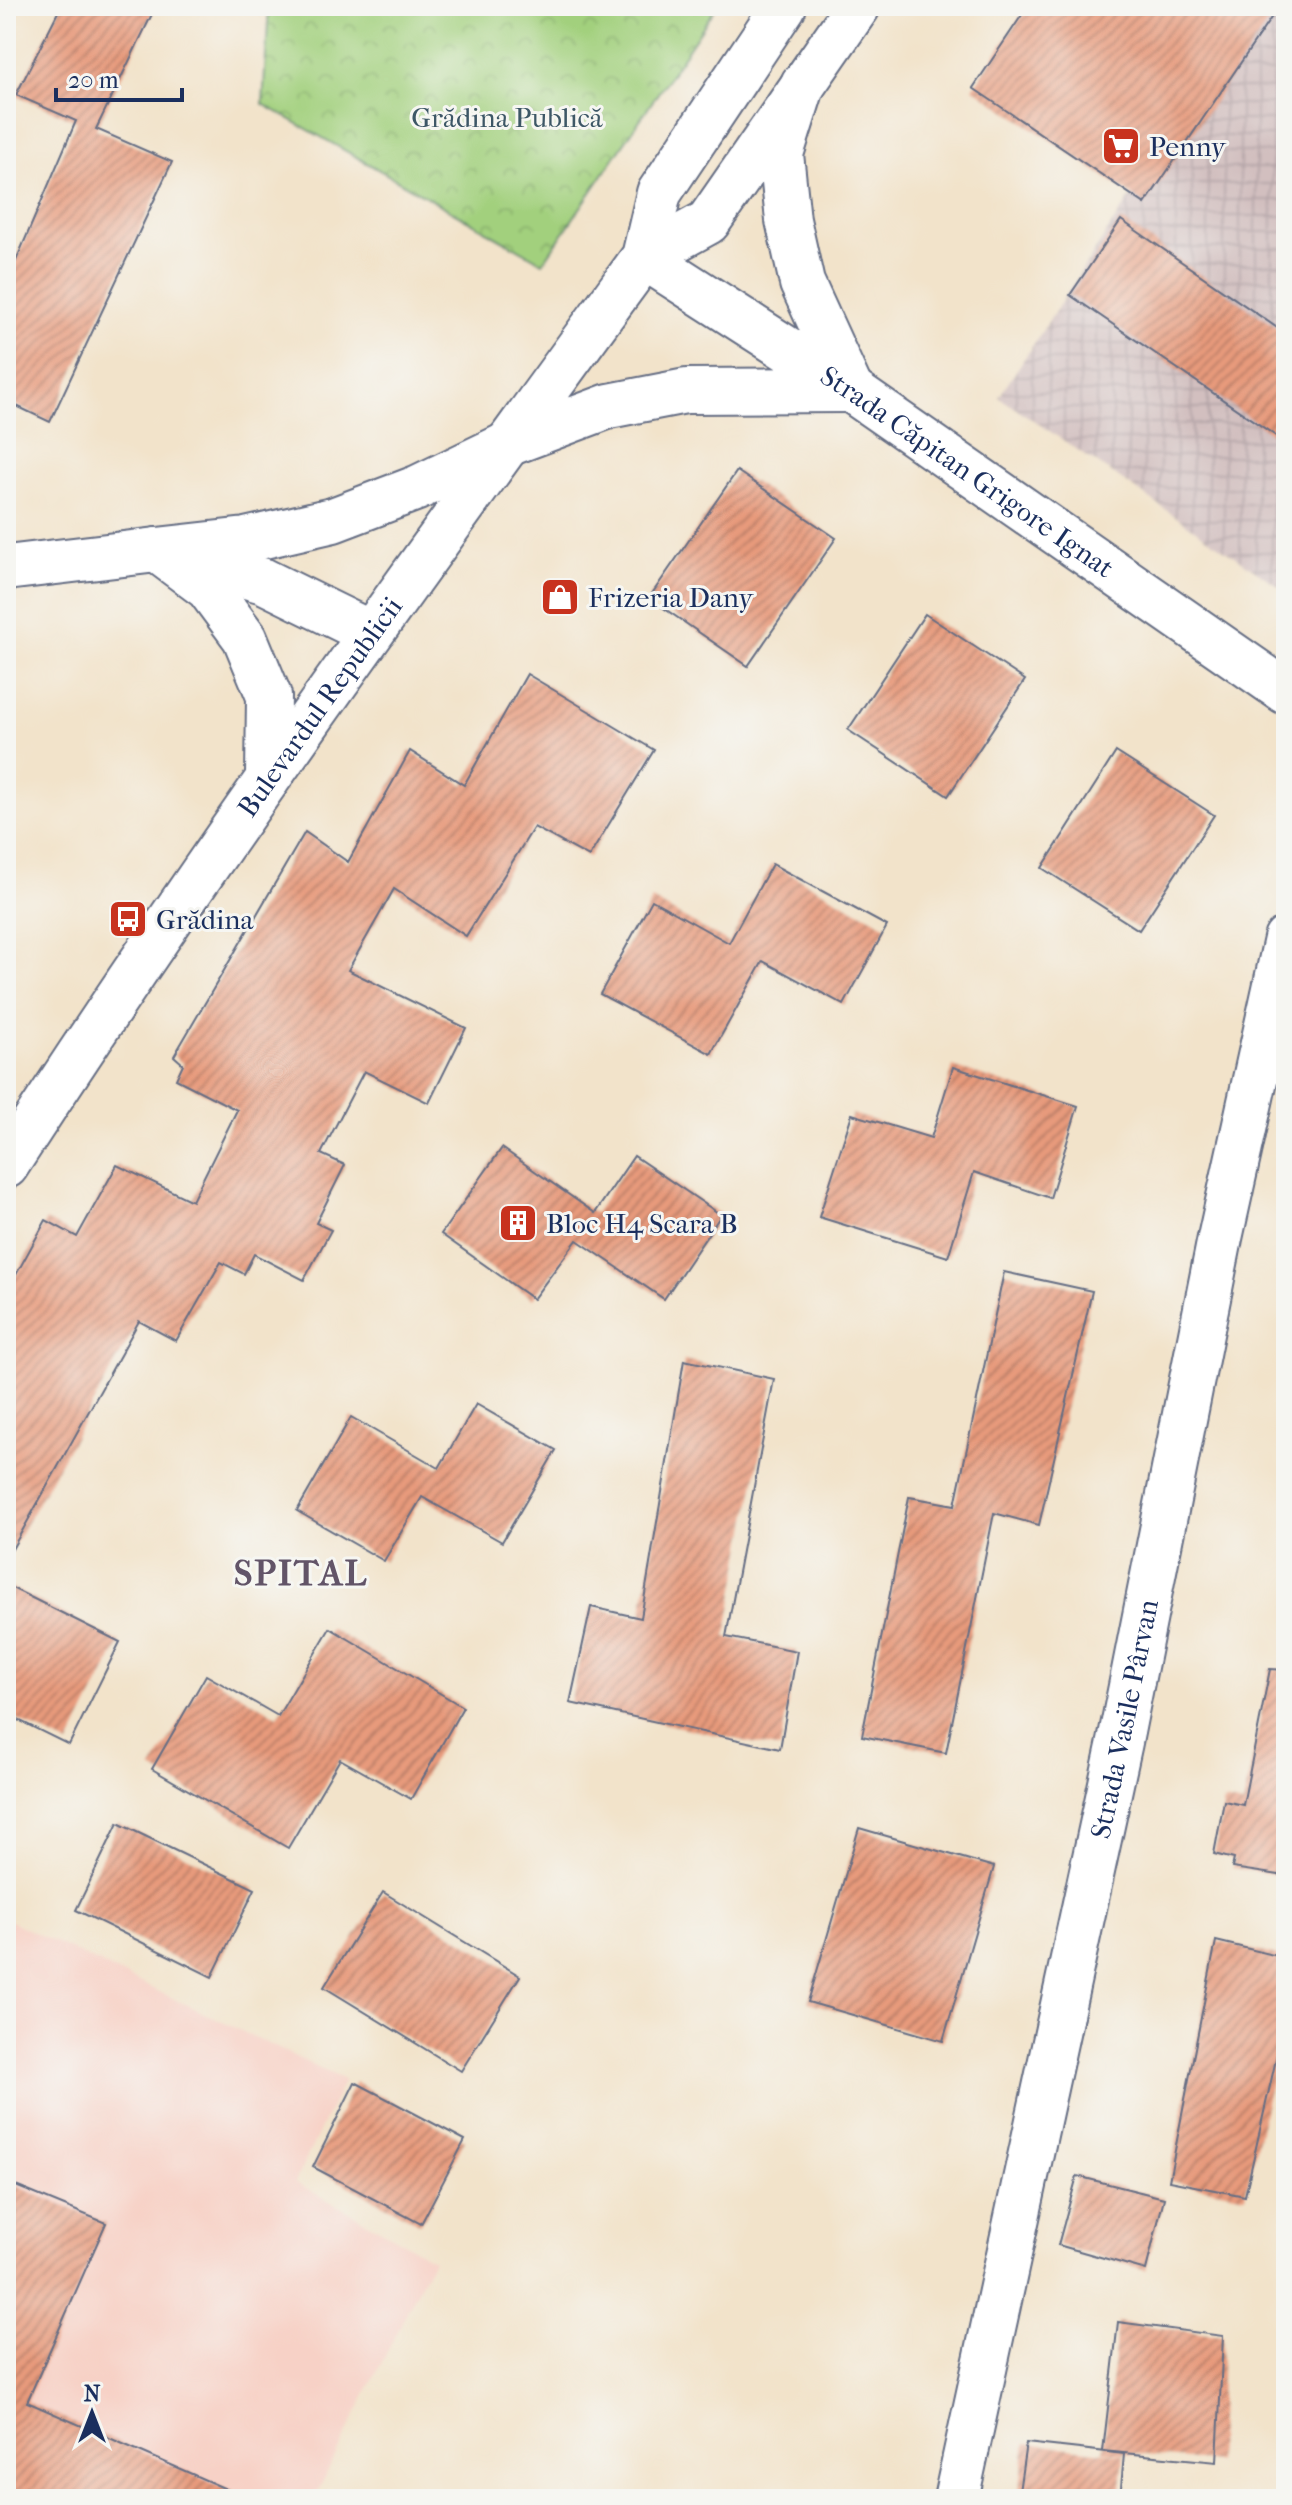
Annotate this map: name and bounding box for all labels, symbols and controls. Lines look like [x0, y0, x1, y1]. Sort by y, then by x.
scale bar [56, 52, 182, 102]
text: 20 m [68, 66, 119, 94]
park label: Grădina Publică [411, 101, 604, 134]
supermarket icon: Penny [1100, 125, 1142, 167]
place label: Penny [1149, 130, 1227, 163]
street label: Strada Căpitan Grigore Ignat [815, 358, 1120, 584]
shop icon: Frizeria Dany [539, 576, 581, 618]
place label: Frizeria Dany [588, 581, 754, 614]
street label: Bulevardul Republicii [230, 590, 409, 823]
bus stop icon: Grădina [107, 898, 149, 940]
place label: Grădina [156, 903, 254, 936]
building icon: Bloc H4 Scara B [497, 1202, 539, 1244]
place label: Bloc H4 Scara B [546, 1207, 738, 1240]
district label: SPITAL [234, 1552, 368, 1594]
street label: Strada Vasile Pârvan [1083, 1596, 1164, 1842]
north arrow [52, 2373, 132, 2453]
text: N [84, 2381, 101, 2407]

